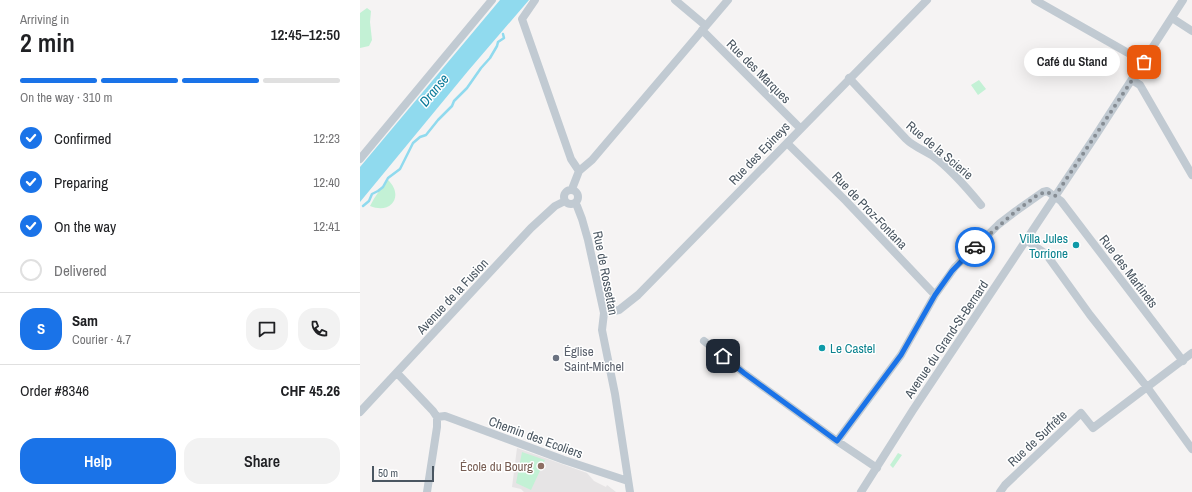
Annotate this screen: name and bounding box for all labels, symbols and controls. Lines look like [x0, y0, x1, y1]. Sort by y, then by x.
text: Arriving in [20, 11, 69, 28]
text: 12:45–12:50 [271, 24, 340, 45]
text: 2 min [20, 25, 75, 60]
street label: Rue des Marques [723, 36, 794, 107]
pin [1127, 45, 1161, 79]
callout: Café du Stand [1024, 48, 1120, 76]
icon: bag [1133, 51, 1155, 73]
text: Café du Stand [1037, 53, 1107, 70]
water label: Dranse [415, 70, 453, 110]
text: On the way · 310 m [20, 89, 112, 106]
street label: Rue de la Scierie [903, 117, 977, 183]
street label: Rue des Epineys [725, 118, 794, 188]
icon: check [20, 127, 42, 149]
text: Confirmed [54, 128, 111, 149]
text: 12:23 [313, 130, 340, 147]
street label: Rue de Proz-Fontana [828, 168, 911, 253]
icon: check [20, 171, 42, 193]
text: Preparing [54, 172, 108, 193]
text: 12:40 [313, 174, 340, 191]
icon: check [20, 215, 42, 237]
text: On the way [54, 216, 116, 237]
text: 12:41 [313, 218, 340, 235]
courier [955, 227, 995, 267]
street label: Rue de Rossettan [589, 230, 622, 317]
place label: Villa Jules Torrione [1020, 230, 1068, 262]
street label: Rue des Martinets [1096, 231, 1162, 311]
icon: car [964, 236, 986, 258]
marker: Villa Jules Torrione [1071, 240, 1081, 250]
street label: Avenue de la Fusion [412, 255, 492, 339]
text: Delivered [54, 260, 107, 281]
street label: Avenue du Grand-St-Bernard [900, 277, 992, 402]
button: chat [246, 308, 288, 350]
button: phone [298, 308, 340, 350]
text: Sam [72, 310, 98, 331]
text: S [37, 318, 45, 339]
text: Courier · 4.7 [72, 331, 131, 348]
pin [706, 339, 740, 373]
place label: Le Castel [830, 340, 875, 357]
place label: Église Saint-Michel [564, 343, 624, 375]
marker: Le Castel [817, 343, 827, 353]
icon: home [712, 345, 734, 367]
marker: Église Saint-Michel [551, 353, 561, 363]
text: Order #8346 [20, 380, 89, 401]
text: CHF 45.26 [281, 380, 340, 401]
street label: Rue de Surfrête [1004, 406, 1071, 470]
street label: Chemin des Ecoliers [486, 413, 585, 462]
button: Help [20, 438, 176, 484]
button: Share [184, 438, 340, 484]
place label: École du Bourg [460, 458, 533, 475]
marker: École du Bourg [536, 461, 546, 471]
scale bar [372, 464, 434, 483]
text: 50 m [378, 466, 398, 480]

